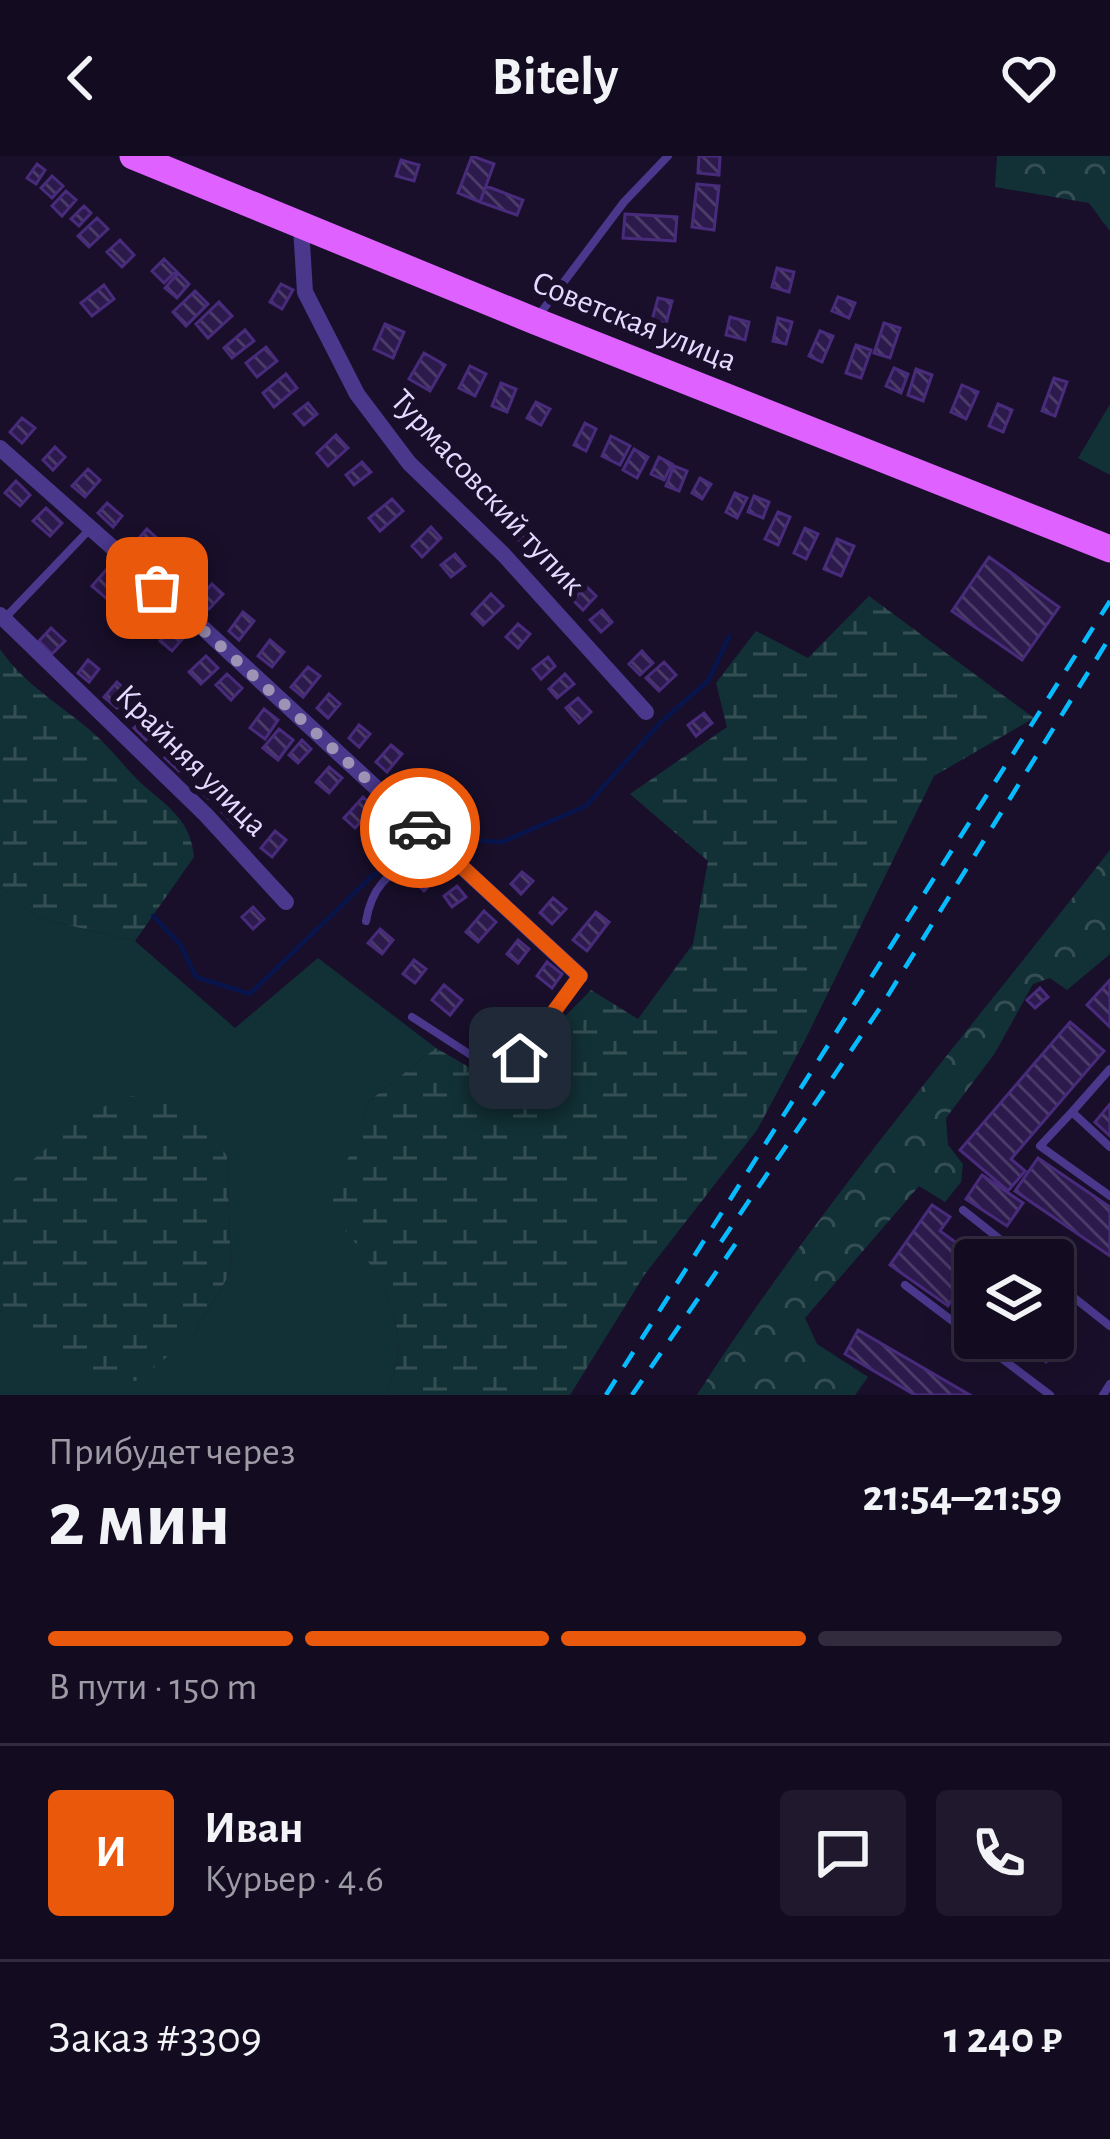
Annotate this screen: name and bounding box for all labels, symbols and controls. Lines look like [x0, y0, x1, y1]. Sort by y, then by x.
icon: back [48, 45, 114, 111]
icon: heart [996, 45, 1062, 111]
text: Bitely [492, 51, 618, 105]
street label: Советская улица [527, 266, 741, 378]
street label: Турмасовский тупик [384, 384, 590, 602]
pin [106, 537, 208, 639]
icon: bag [124, 555, 190, 621]
street label: Крайняя улица [109, 679, 273, 843]
courier [360, 768, 480, 888]
icon: car [387, 795, 453, 861]
pin [469, 1007, 571, 1109]
icon: home [487, 1025, 553, 1091]
map controls [954, 1239, 1074, 1359]
button: layers [954, 1239, 1074, 1359]
text: Прибудет через [48, 1433, 295, 1472]
text: 21:54–21:59 [863, 1474, 1062, 1519]
text: 2 мин [48, 1482, 231, 1560]
text: В пути · 150 m [48, 1668, 257, 1707]
button: chat [780, 1790, 906, 1916]
button: phone [936, 1790, 1062, 1916]
text: Иван [204, 1806, 304, 1851]
text: И [95, 1830, 127, 1875]
text: Курьер · 4.6 [204, 1860, 384, 1899]
text: Заказ #3309 [48, 2016, 262, 2061]
text: 1 240 ₽ [944, 2016, 1062, 2061]

